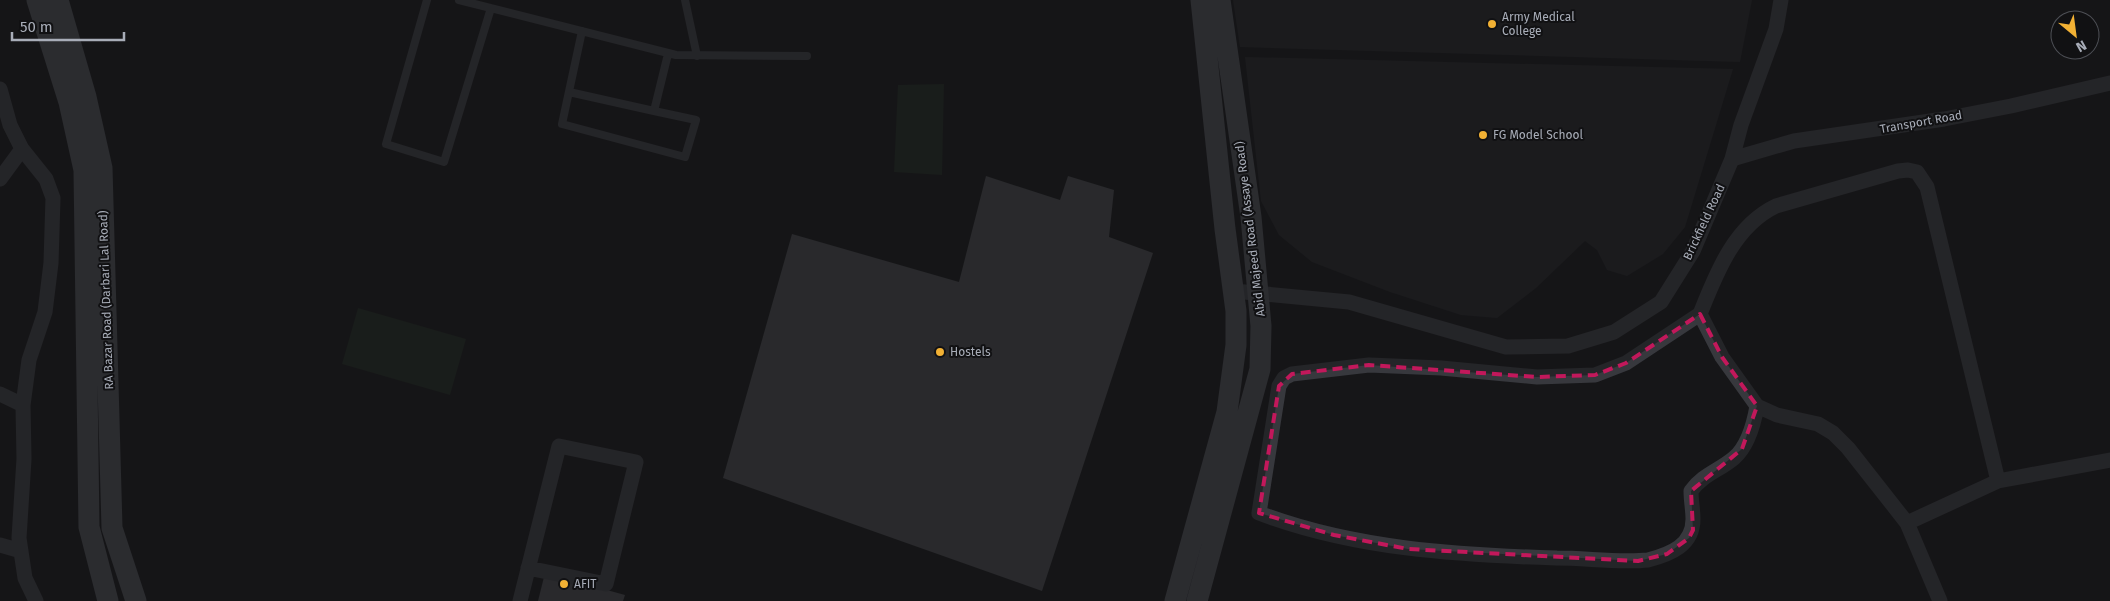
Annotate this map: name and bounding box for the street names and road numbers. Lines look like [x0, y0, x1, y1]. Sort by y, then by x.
street label: Transport Road [1879, 108, 1963, 136]
street label: Abid Majeed Road (Assaye Road) [1232, 141, 1268, 317]
street label: Brickfield Road [1680, 182, 1728, 262]
street label: RA Bazar Road (Darbari Lal Road) [96, 210, 116, 390]

